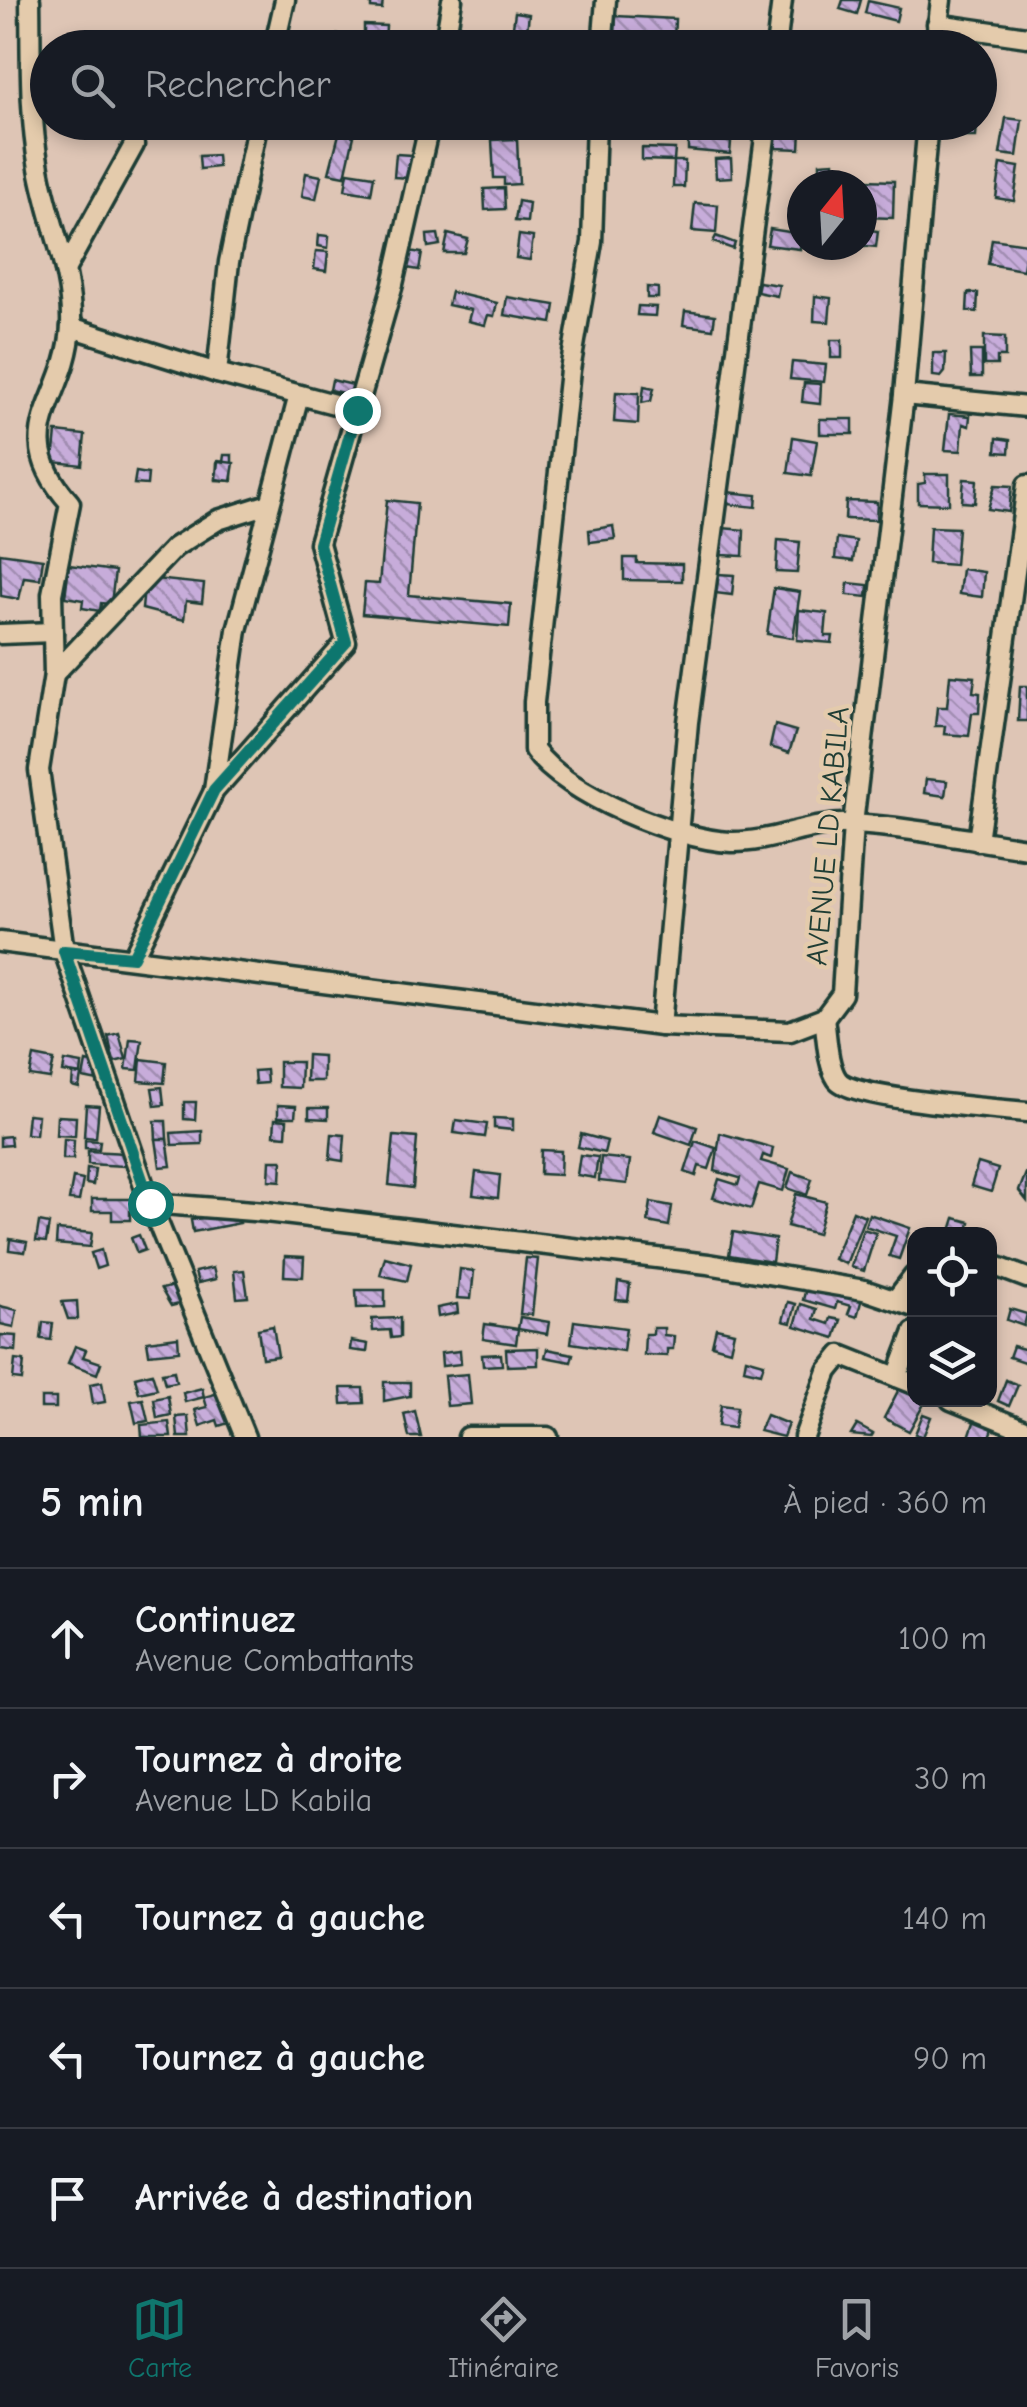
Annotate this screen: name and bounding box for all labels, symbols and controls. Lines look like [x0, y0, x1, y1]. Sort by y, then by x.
search box [30, 30, 997, 140]
icon: search [65, 58, 120, 113]
text: Rechercher [145, 63, 331, 107]
north arrow [787, 170, 877, 260]
route end [335, 388, 381, 434]
street label: AVENUE LD KABILA [799, 705, 857, 967]
route start [128, 1181, 174, 1227]
map controls [907, 1227, 997, 1407]
button: locate [907, 1227, 997, 1317]
button: layers [907, 1317, 997, 1407]
text: 5 min [40, 1478, 144, 1527]
text: À pied · 360 m [783, 1484, 987, 1521]
text: Continuez [135, 1598, 295, 1642]
icon: ahead [40, 1611, 95, 1666]
text: 100 m [898, 1620, 987, 1657]
text: Avenue Combattants [135, 1642, 414, 1679]
text: Tournez à droite [135, 1738, 402, 1782]
icon: right [40, 1751, 95, 1806]
text: 30 m [914, 1760, 987, 1797]
text: Avenue LD Kabila [135, 1782, 372, 1819]
icon: left [40, 1891, 95, 1946]
text: Tournez à gauche [135, 1896, 425, 1940]
text: 140 m [902, 1900, 987, 1937]
icon: left [40, 2031, 95, 2086]
text: Tournez à gauche [135, 2036, 425, 2080]
text: 90 m [913, 2040, 987, 2077]
icon: arrive [40, 2171, 95, 2226]
text: Arrivée à destination [135, 2176, 473, 2220]
tab: Carte [128, 2292, 192, 2384]
tab: Itinéraire [448, 2292, 559, 2384]
tab: Favoris [815, 2292, 899, 2384]

